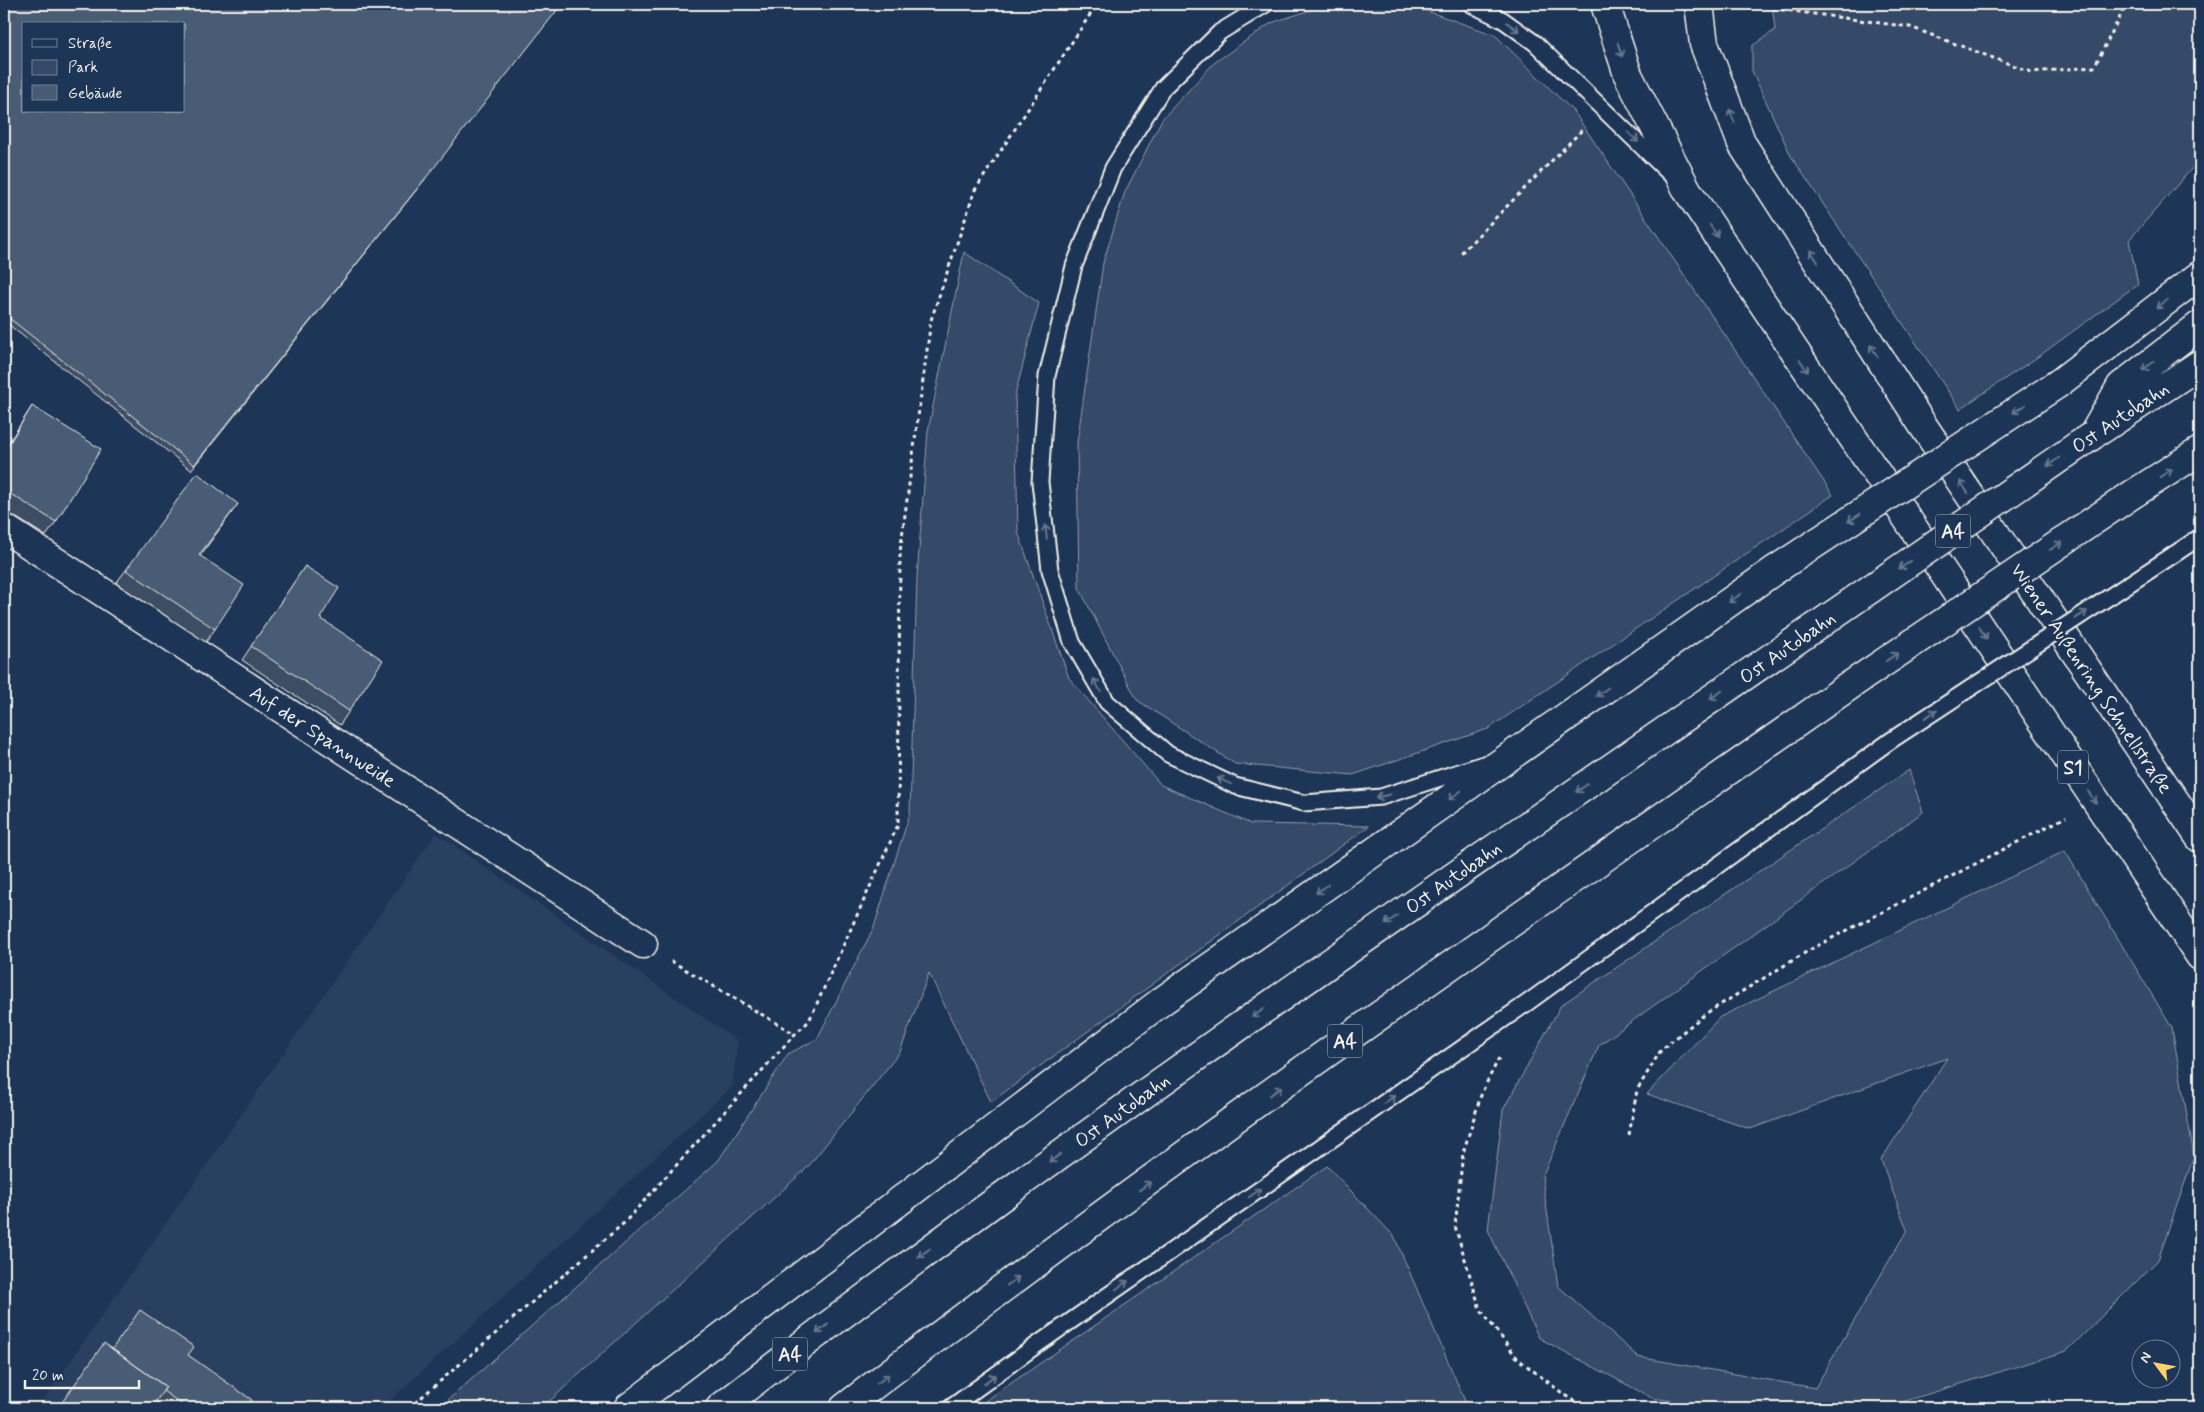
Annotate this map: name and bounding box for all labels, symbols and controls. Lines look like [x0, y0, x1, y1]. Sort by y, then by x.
legend [22, 22, 185, 112]
one-way arrow [1506, 22, 1520, 32]
text: Straße [68, 34, 112, 54]
one-way arrow [1616, 42, 1626, 58]
text: Park [68, 58, 98, 78]
text: Gebäude [68, 84, 122, 104]
one-way arrow [1727, 109, 1736, 125]
one-way arrow [1627, 131, 1639, 143]
one-way arrow [1709, 223, 1719, 237]
one-way arrow [1808, 249, 1819, 263]
one-way arrow [2156, 299, 2169, 310]
one-way arrow [1869, 344, 1879, 358]
one-way arrow [1799, 359, 1810, 373]
one-way arrow [2142, 360, 2155, 371]
street label: Ost Autobahn [2067, 376, 2175, 461]
one-way arrow [2012, 405, 2026, 415]
one-way arrow [2046, 457, 2060, 467]
one-way arrow [2159, 467, 2173, 477]
one-way arrow [1958, 480, 1968, 494]
one-way arrow [1847, 513, 1861, 523]
road number: A4 [1936, 514, 1970, 548]
one-way arrow [1041, 525, 1051, 541]
one-way arrow [2049, 541, 2063, 551]
street label: Wiener Außenring Schnellstraße [2003, 558, 2178, 800]
one-way arrow [1898, 560, 1912, 570]
one-way arrow [1728, 593, 1742, 603]
street label: Ost Autobahn [1734, 605, 1841, 691]
one-way arrow [2074, 610, 2088, 620]
one-way arrow [1978, 625, 1988, 639]
one-way arrow [1885, 652, 1899, 662]
one-way arrow [1091, 678, 1101, 692]
street label: Auf der Spannweide [244, 680, 401, 795]
one-way arrow [1595, 687, 1609, 697]
one-way arrow [1709, 690, 1723, 700]
one-way arrow [1923, 709, 1937, 719]
road number: S1 [2058, 750, 2088, 784]
one-way arrow [1217, 776, 1232, 785]
one-way arrow [1576, 783, 1590, 793]
one-way arrow [2088, 789, 2098, 803]
one-way arrow [1448, 790, 1462, 800]
one-way arrow [1375, 792, 1391, 801]
street label: Ost Autobahn [1400, 835, 1507, 921]
one-way arrow [1315, 884, 1329, 894]
one-way arrow [1384, 915, 1398, 925]
one-way arrow [1251, 1008, 1265, 1018]
road number: A4 [1328, 1024, 1362, 1058]
street label: Ost Autobahn [1070, 1067, 1176, 1155]
one-way arrow [1269, 1086, 1283, 1096]
one-way arrow [1381, 1095, 1395, 1105]
one-way arrow [1049, 1152, 1062, 1163]
one-way arrow [1138, 1181, 1152, 1191]
one-way arrow [1248, 1188, 1262, 1198]
one-way arrow [917, 1248, 931, 1258]
one-way arrow [1006, 1276, 1019, 1287]
one-way arrow [1115, 1280, 1129, 1290]
one-way arrow [816, 1323, 829, 1334]
road number: A4 [772, 1338, 808, 1370]
north arrow [2132, 1340, 2182, 1390]
text: N [2136, 1349, 2156, 1366]
scale bar [25, 1357, 139, 1389]
text: 20 m [32, 1366, 64, 1386]
one-way arrow [876, 1373, 889, 1384]
one-way arrow [982, 1374, 996, 1385]

